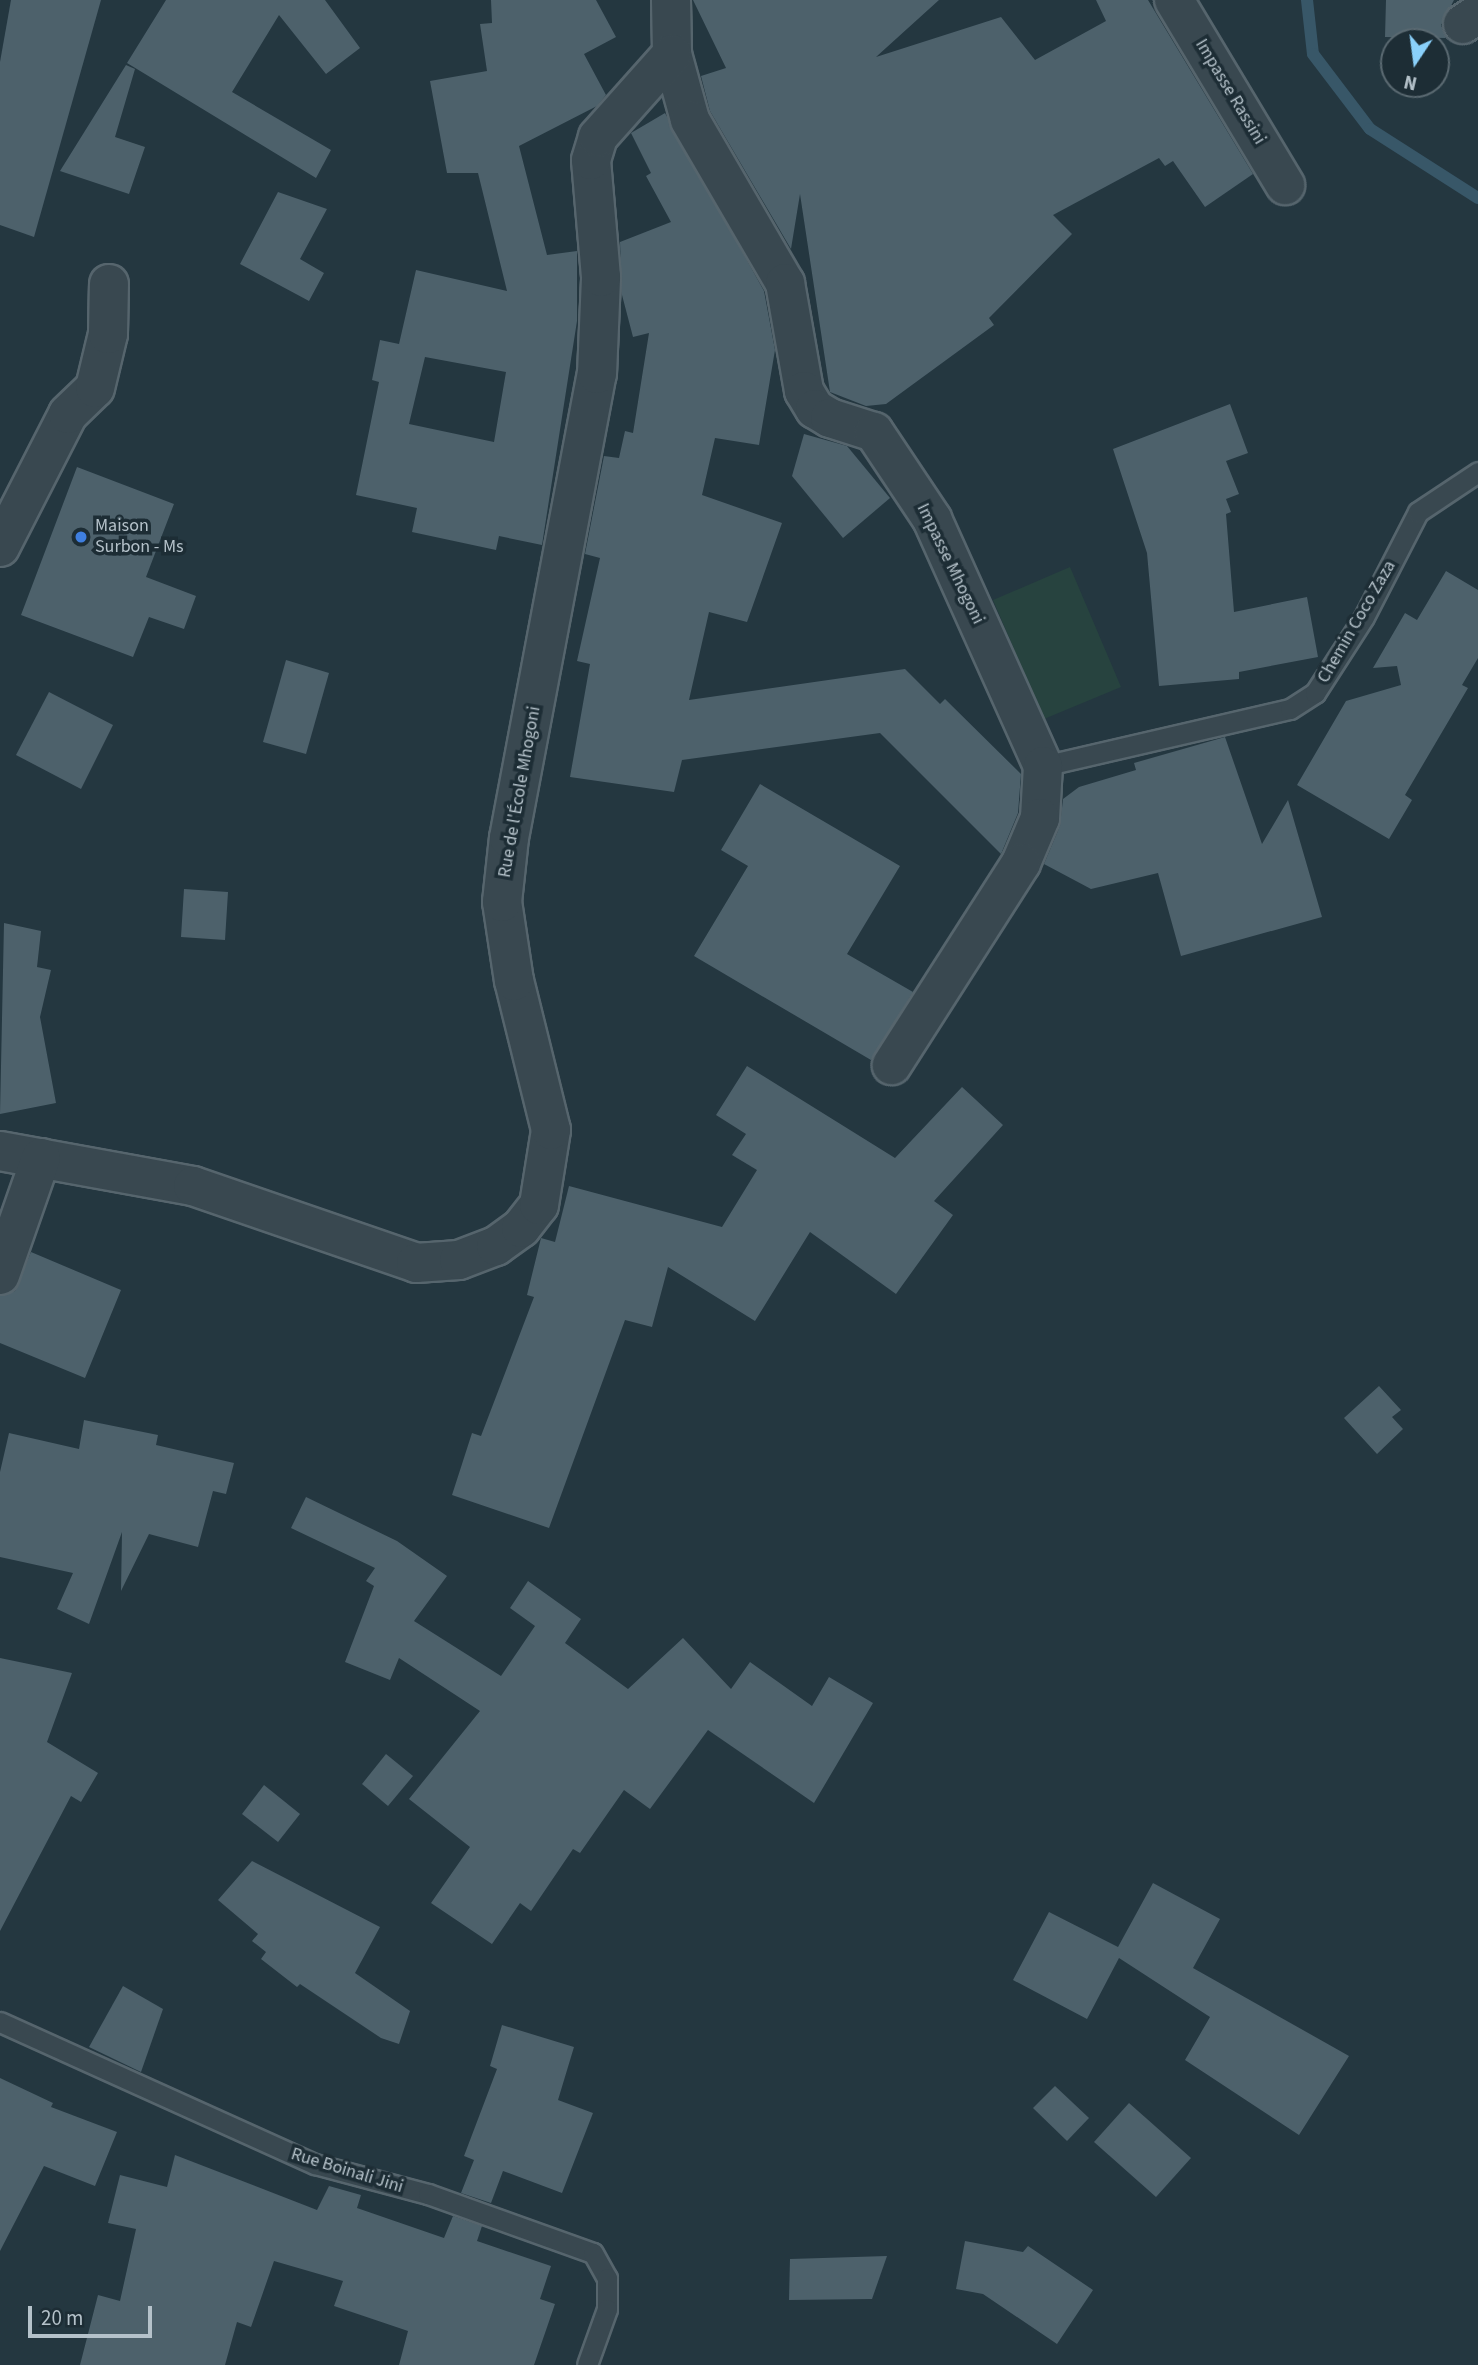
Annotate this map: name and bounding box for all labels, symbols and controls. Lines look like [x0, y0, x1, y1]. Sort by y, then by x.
north arrow [1380, 28, 1450, 98]
street label: Impasse Rassini [1190, 35, 1270, 149]
text: N [1401, 67, 1420, 97]
street label: Impasse Mhogoni [911, 500, 989, 628]
place label: Maison Surbon - Ms [95, 516, 184, 558]
marker: Maison Surbon - Ms [73, 529, 89, 545]
street label: Chemin Coco Zaza [1313, 557, 1401, 687]
street label: Rue de l'École Mhogoni [494, 705, 546, 879]
street label: Rue Boinali Jini [288, 2144, 406, 2198]
scale bar [32, 2292, 156, 2336]
text: 20 m [41, 2303, 83, 2333]

